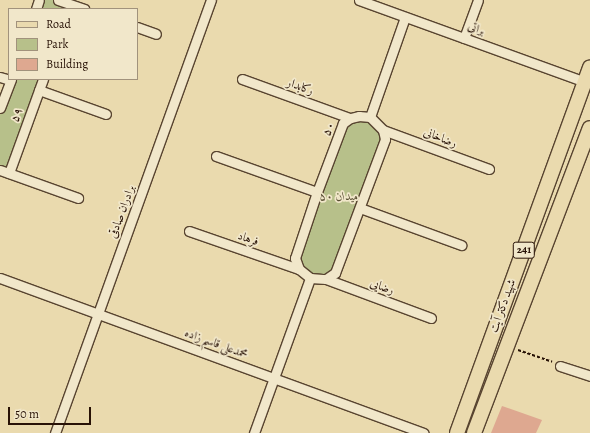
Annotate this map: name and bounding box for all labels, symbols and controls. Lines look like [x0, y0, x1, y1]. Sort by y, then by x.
legend [8, 8, 138, 80]
text: Road [46, 16, 71, 32]
street label: براتی [465, 19, 487, 39]
text: Park [46, 36, 69, 52]
text: Building [46, 56, 88, 72]
street label: رکابدار [285, 76, 315, 98]
street label: ۵۹ [8, 106, 26, 124]
street label: ۵۰ [320, 120, 338, 138]
street label: رضاخانی [421, 125, 459, 151]
street label: برادران صادقی [106, 184, 138, 240]
park label: میدان ۵۰ [320, 190, 358, 204]
street label: فرهاد [236, 229, 260, 249]
road number: 241 [512, 241, 536, 259]
street label: رضایی [368, 276, 396, 298]
street label: شهید دکتر آیت [487, 277, 519, 335]
street label: محمدعلی قاسم زاده [182, 326, 250, 362]
scale bar [10, 399, 93, 425]
text: 50 m [15, 406, 39, 422]

